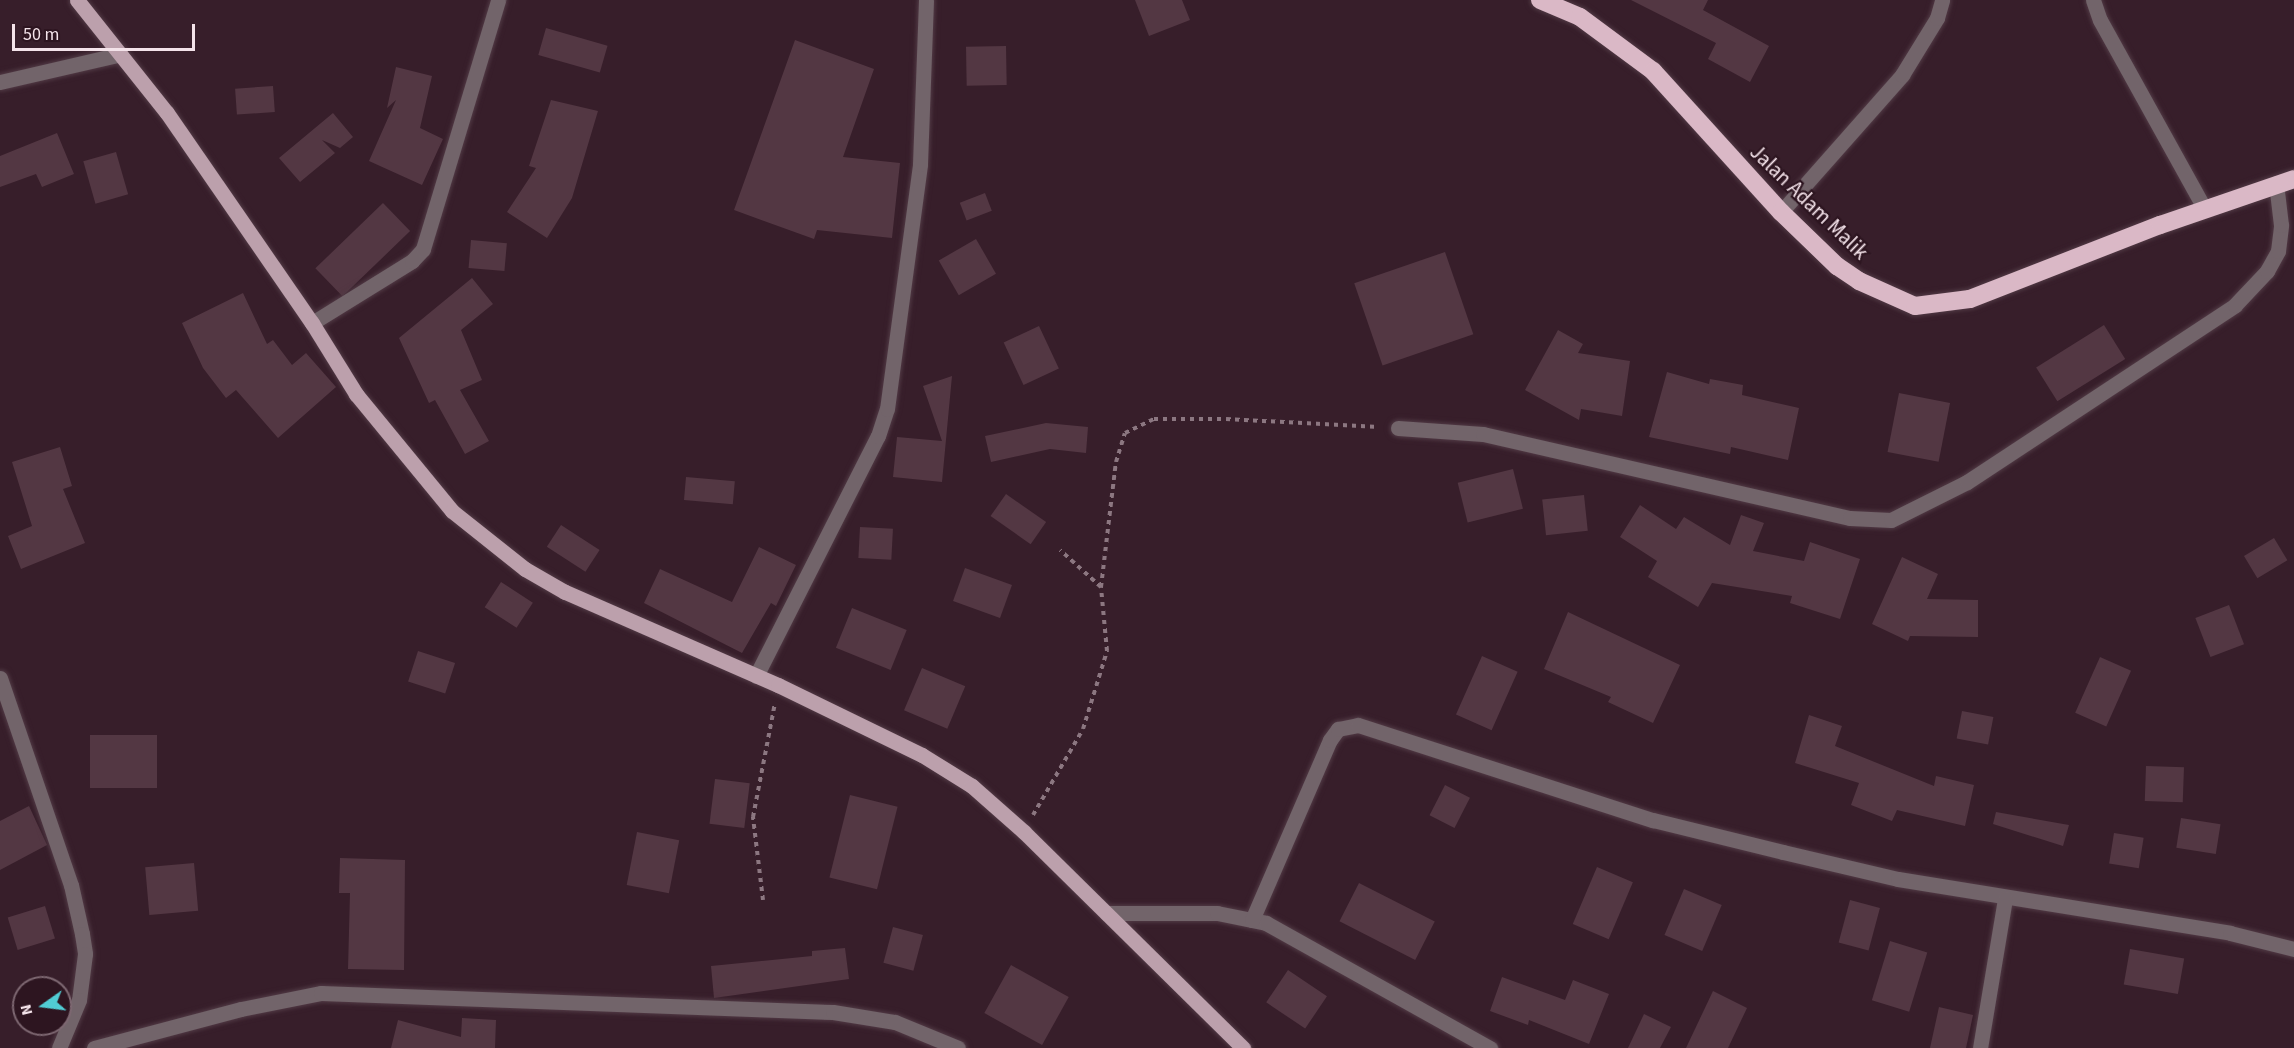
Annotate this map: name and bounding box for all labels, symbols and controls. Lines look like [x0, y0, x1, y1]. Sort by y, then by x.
scale bar [15, 12, 198, 50]
text: 50 m [23, 22, 59, 47]
street label: Jalan Adam Malik [1745, 139, 1873, 265]
north arrow [12, 976, 72, 1036]
text: N [15, 1002, 38, 1018]

